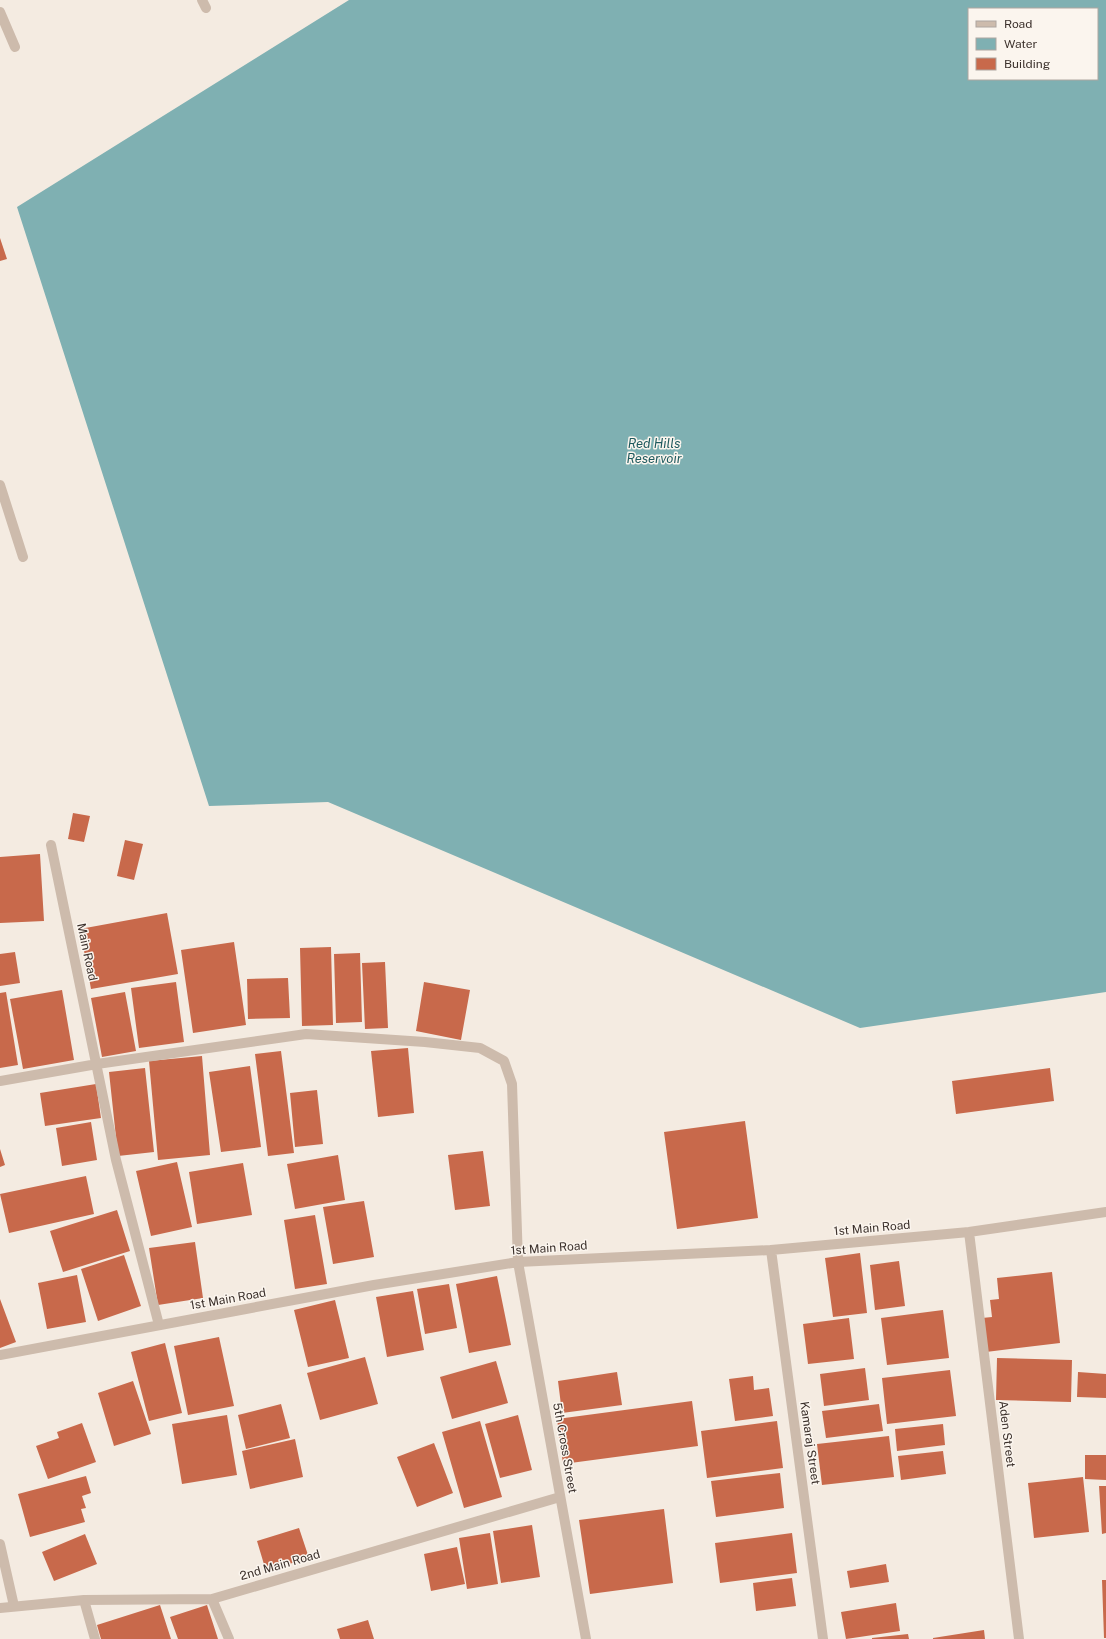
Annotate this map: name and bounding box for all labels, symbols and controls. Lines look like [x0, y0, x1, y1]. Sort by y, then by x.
legend [968, 8, 1098, 80]
text: Road [1004, 17, 1032, 31]
text: Water [1004, 37, 1038, 51]
text: Building [1004, 57, 1050, 71]
water label: Red Hills Reservoir [626, 436, 682, 466]
street label: Main Road [74, 922, 100, 982]
street label: 1st Main Road [833, 1218, 911, 1238]
street label: 1st Main Road [510, 1238, 588, 1258]
street label: 1st Main Road [189, 1285, 267, 1313]
street label: Kamaraj Street [797, 1400, 823, 1486]
street label: Aden Street [996, 1400, 1018, 1469]
street label: 5th Cross Street [550, 1402, 580, 1495]
street label: 2nd Main Road [238, 1547, 322, 1583]

